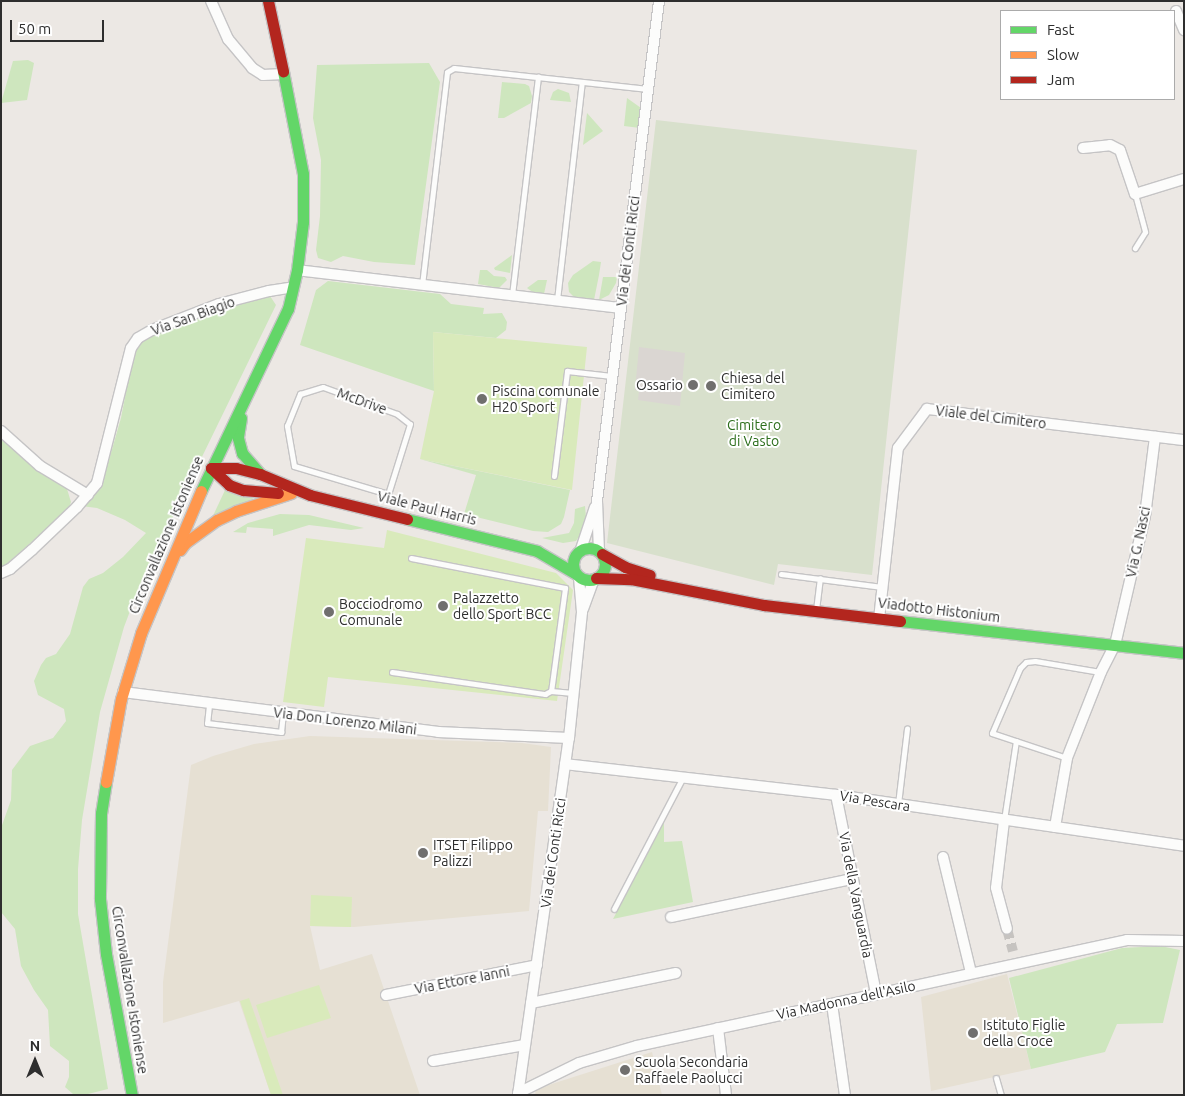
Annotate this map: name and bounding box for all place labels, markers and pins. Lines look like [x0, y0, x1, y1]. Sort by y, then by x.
place label: Chiesa del Cimitero [721, 370, 785, 402]
place label: Ossario [636, 377, 683, 393]
marker: Ossario [687, 379, 699, 391]
marker: Chiesa del Cimitero [705, 380, 717, 392]
place label: Piscina comunale H20 Sport [492, 383, 599, 416]
marker: Piscina comunale H20 Sport [476, 393, 488, 405]
place label: Palazzetto dello Sport BCC [453, 590, 551, 622]
place label: Bocciodromo Comunale [339, 596, 423, 628]
marker: Palazzetto dello Sport BCC [437, 600, 449, 612]
marker: Bocciodromo Comunale [323, 606, 335, 618]
place label: ITSET Filippo Palizzi [433, 837, 513, 870]
marker: ITSET Filippo Palizzi [417, 847, 429, 859]
place label: Istituto Figlie della Croce [983, 1017, 1066, 1050]
marker: Istituto Figlie della Croce [967, 1027, 979, 1039]
place label: Scuola Secondaria Raffaele Paolucci [635, 1054, 748, 1086]
marker: Scuola Secondaria Raffaele Paolucci [619, 1064, 631, 1076]

